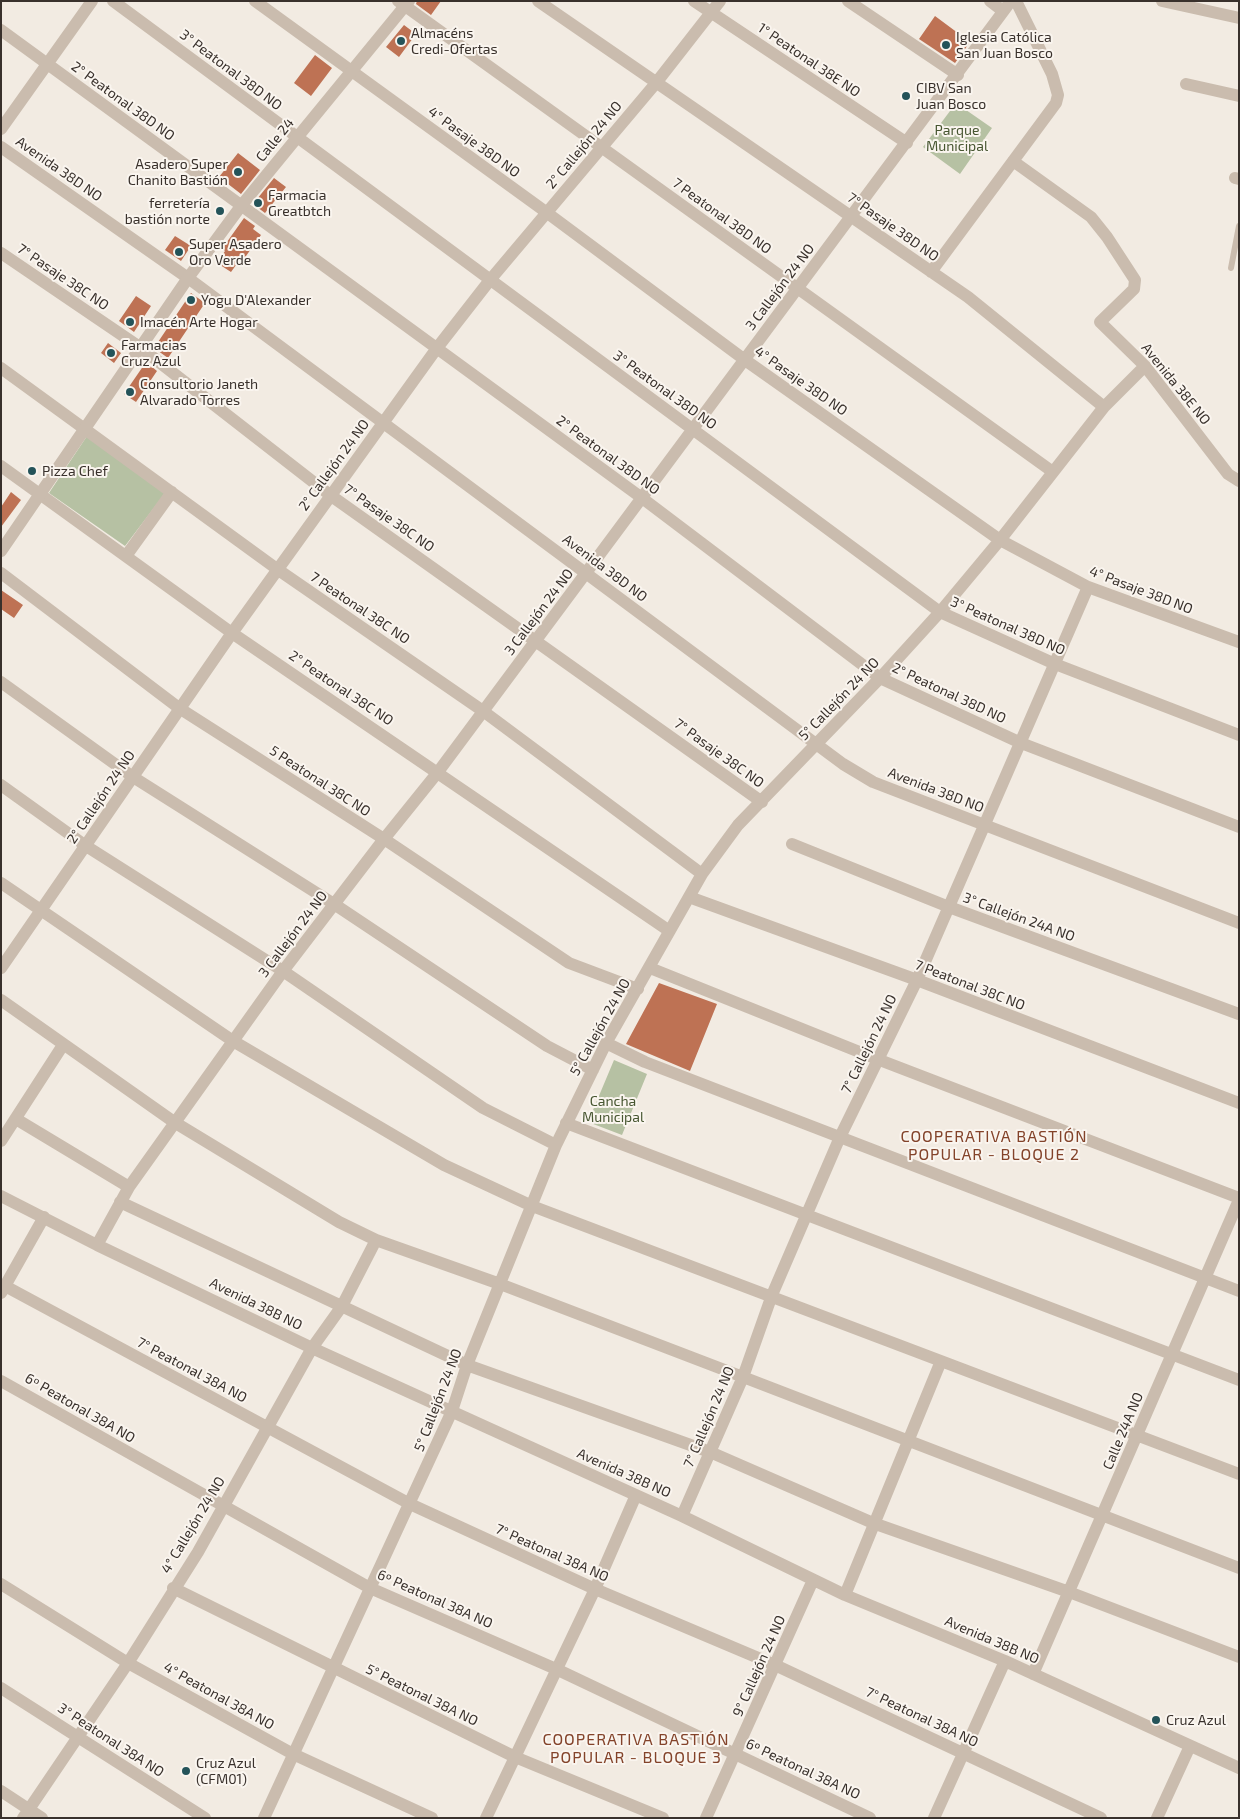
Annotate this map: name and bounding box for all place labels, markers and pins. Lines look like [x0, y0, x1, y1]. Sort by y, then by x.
place label: Almacéns Credi-Ofertas [411, 25, 498, 58]
place label: Iglesia Católica San Juan Bosco [956, 29, 1053, 62]
marker: Almacéns Credi-Ofertas [395, 35, 407, 47]
marker: Iglesia Católica San Juan Bosco [940, 39, 952, 51]
place label: CIBV San Juan Bosco [916, 80, 986, 112]
marker: CIBV San Juan Bosco [900, 90, 912, 102]
place label: Asadero Super Chanito Bastión [128, 156, 228, 188]
marker: Asadero Super Chanito Bastión [232, 166, 244, 178]
place label: Farmacia Greatbtch [268, 187, 331, 220]
place label: ferretería bastión norte [125, 195, 210, 228]
marker: Farmacia Greatbtch [252, 197, 264, 209]
marker: ferretería bastión norte [214, 205, 226, 217]
place label: Super Asadero Oro Verde [189, 236, 282, 268]
marker: Super Asadero Oro Verde [173, 246, 185, 258]
place label: Yogu D'Alexander [201, 292, 311, 308]
marker: Yogu D'Alexander [185, 294, 197, 306]
place label: Imacén Arte Hogar [140, 314, 258, 330]
marker: Imacén Arte Hogar [124, 316, 136, 328]
place label: Farmacias Cruz Azul [121, 337, 187, 370]
marker: Farmacias Cruz Azul [105, 347, 117, 359]
place label: Consultorio Janeth Alvarado Torres [140, 376, 258, 408]
marker: Consultorio Janeth Alvarado Torres [124, 386, 136, 398]
place label: Pizza Chef [42, 463, 108, 479]
marker: Pizza Chef [26, 465, 38, 477]
place label: Cruz Azul [1166, 1712, 1226, 1728]
marker: Cruz Azul [1150, 1714, 1162, 1726]
place label: Cruz Azul (CFM01) [196, 1755, 256, 1788]
marker: Cruz Azul (CFM01) [180, 1765, 192, 1777]

